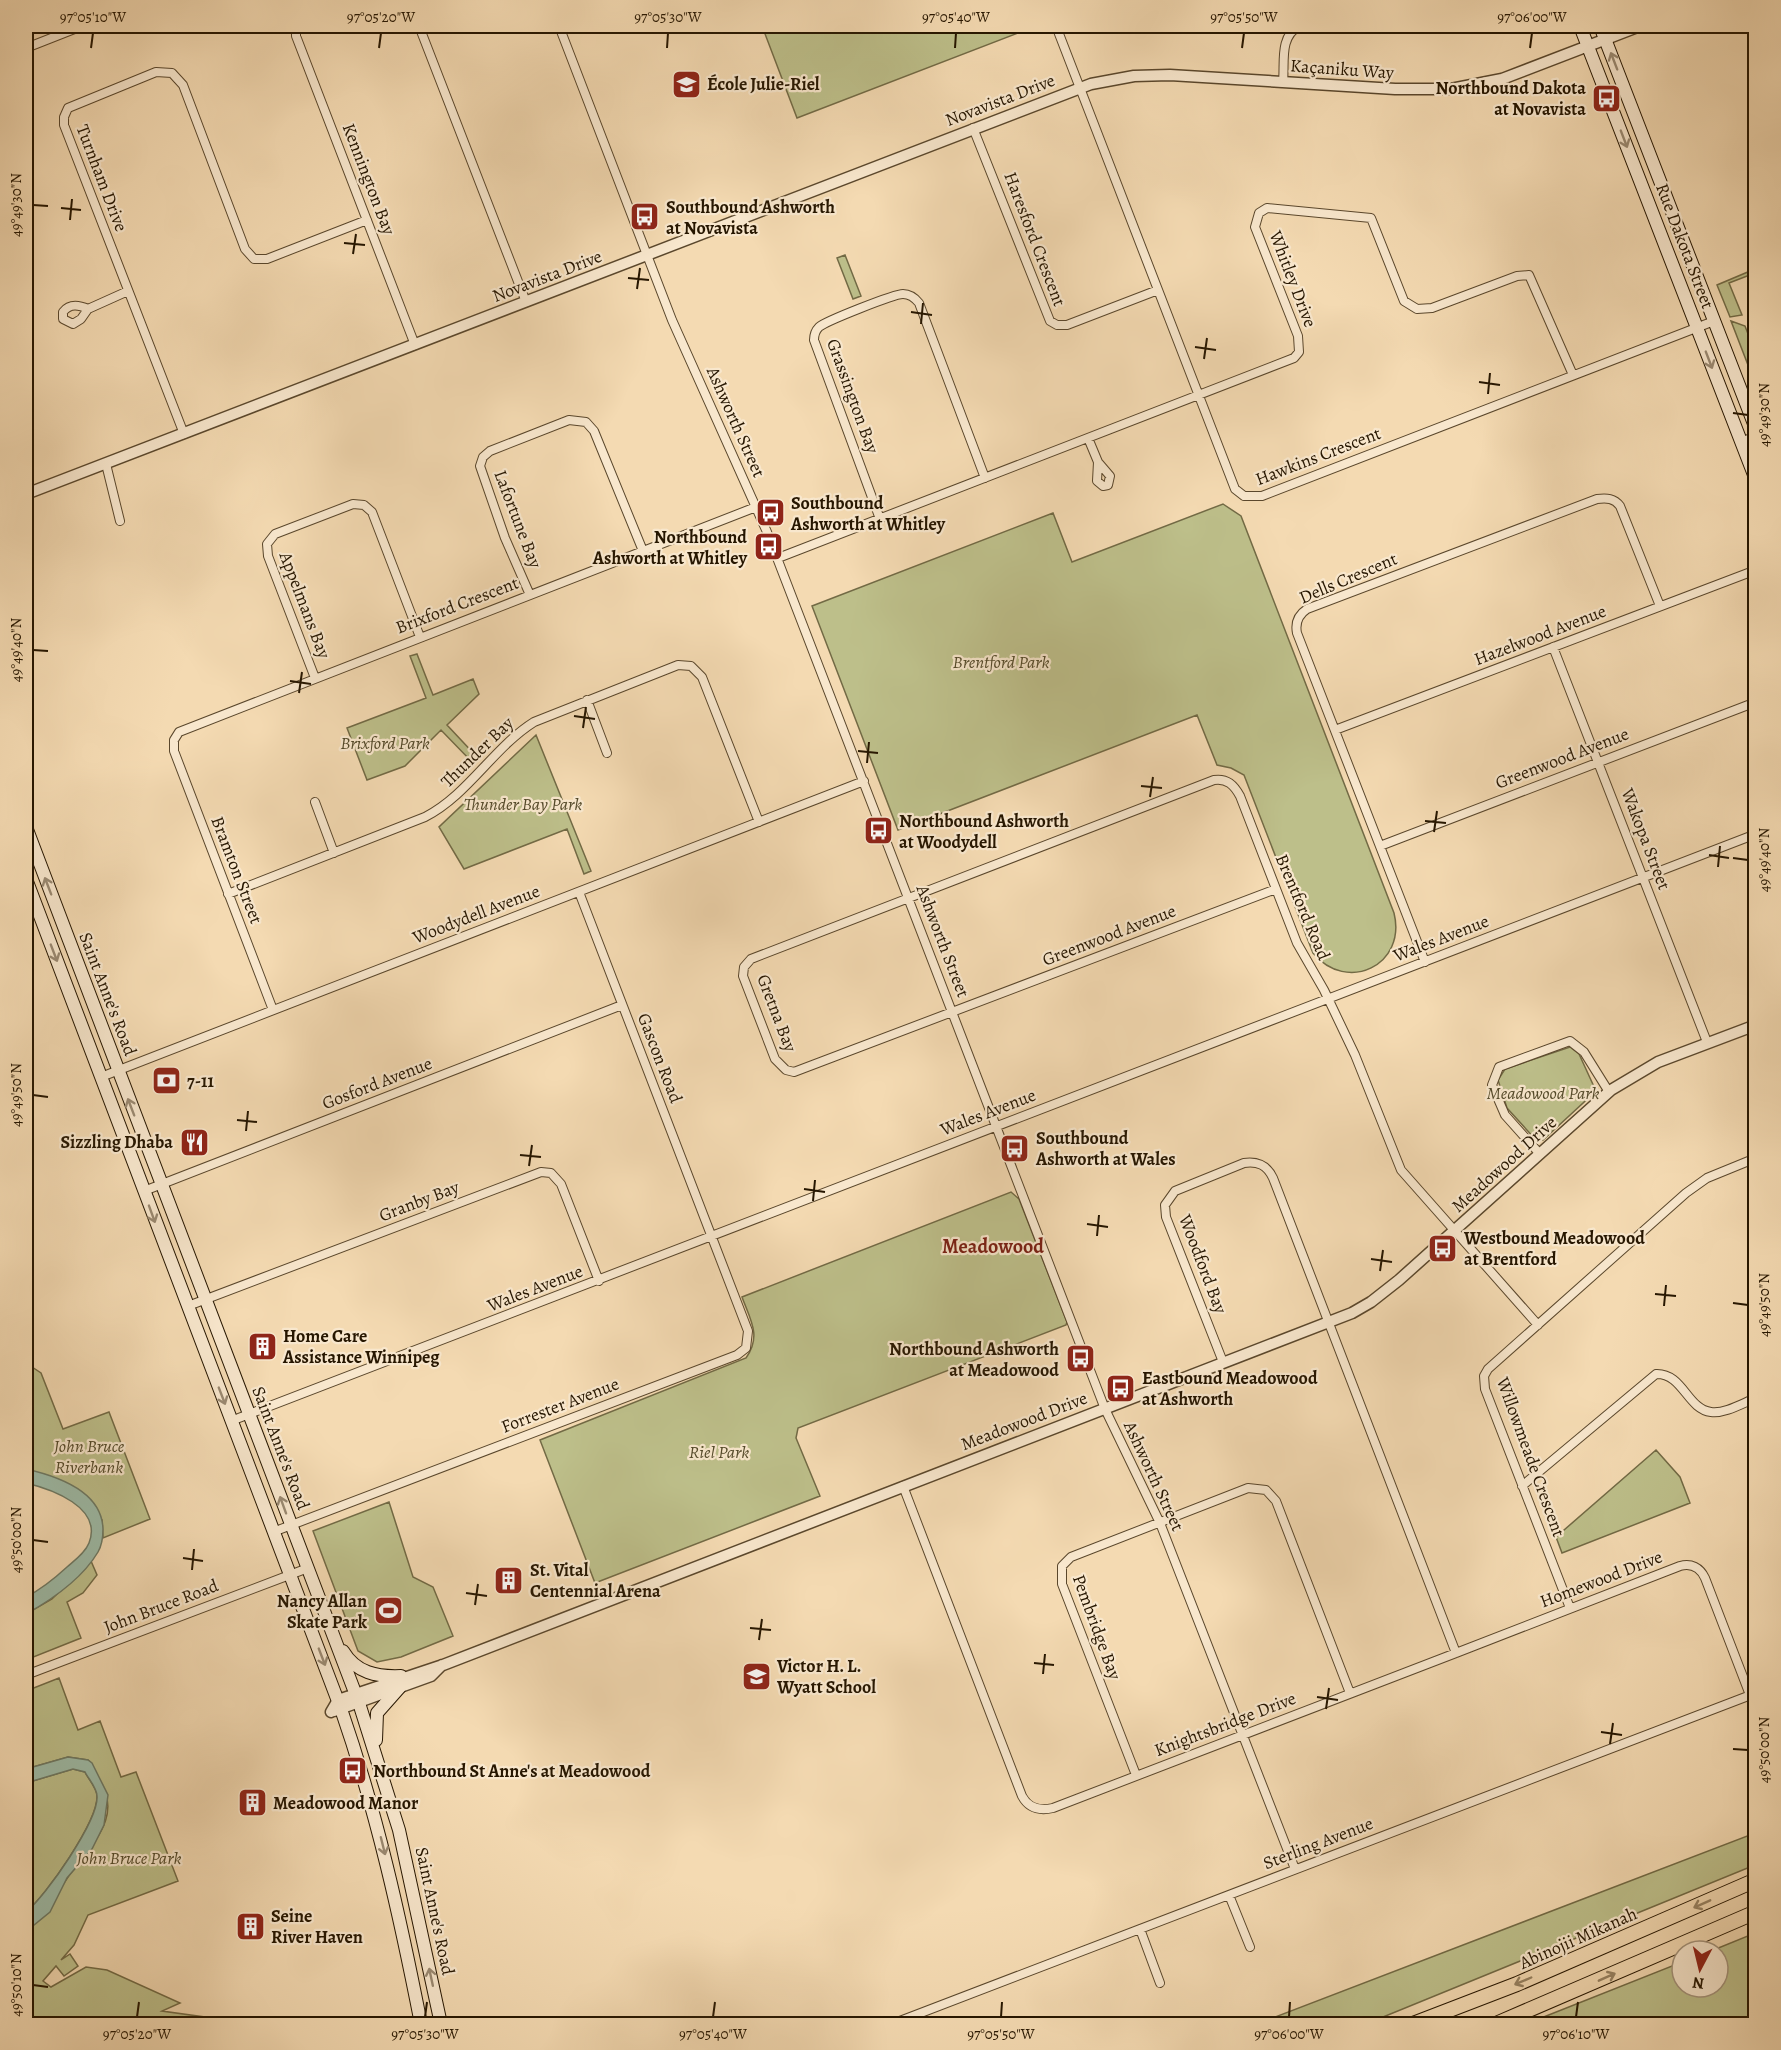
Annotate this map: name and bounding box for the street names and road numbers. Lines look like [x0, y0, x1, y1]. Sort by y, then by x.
street label: Kaçaniku Way [1289, 53, 1396, 85]
street label: Novavista Drive [942, 68, 1058, 132]
street label: Kennington Bay [337, 120, 402, 239]
street label: Turnham Drive [71, 121, 133, 235]
street label: Haresford Crescent [998, 168, 1072, 310]
street label: Rue Dakota Street [1650, 180, 1720, 312]
street label: Whitley Drive [1263, 226, 1322, 331]
street label: Novavista Drive [489, 244, 605, 308]
street label: Grassington Bay [821, 335, 885, 458]
street label: Ashworth Street [700, 362, 771, 481]
street label: Hawkins Crescent [1252, 421, 1384, 491]
street label: Lafortune Bay [488, 467, 548, 572]
street label: Appelmans Bay [273, 547, 337, 663]
street label: Dells Crescent [1295, 547, 1401, 609]
street label: Brixford Crescent [392, 571, 522, 639]
street label: Hazelwood Avenue [1471, 599, 1609, 671]
street label: Thunder Bay [435, 711, 519, 793]
street label: Greenwood Avenue [1492, 721, 1632, 795]
street label: Wakopa Street [1615, 784, 1676, 893]
street label: Bramton Street [206, 813, 269, 927]
street label: Brentford Road [1270, 850, 1336, 964]
street label: Woodydell Avenue [408, 879, 543, 950]
street label: Ashworth Street [910, 880, 975, 1001]
street label: Greenwood Avenue [1039, 898, 1179, 972]
street label: Wales Avenue [1389, 909, 1492, 968]
street label: Saint Anne's Road [73, 929, 143, 1060]
street label: Gretna Bay [751, 971, 803, 1056]
street label: Gascon Road [632, 1010, 688, 1107]
street label: Gosford Avenue [319, 1051, 435, 1115]
street label: Wales Avenue [936, 1083, 1039, 1142]
street label: Meadowood Drive [1446, 1110, 1562, 1218]
street label: Granby Bay [376, 1174, 463, 1227]
street label: Woodford Bay [1173, 1210, 1233, 1318]
street label: Wales Avenue [483, 1259, 586, 1318]
street label: Forrester Avenue [498, 1372, 622, 1438]
street label: Willowmeade Crescent [1491, 1373, 1571, 1540]
street label: Saint Anne's Road [246, 1383, 316, 1514]
street label: Meadowood Drive [957, 1386, 1091, 1456]
street label: Ashworth Street [1118, 1416, 1190, 1535]
street label: Homewood Drive [1536, 1545, 1666, 1613]
street label: Pembridge Bay [1067, 1571, 1127, 1684]
street label: John Bruce Road [100, 1573, 222, 1639]
street label: Knightsbridge Drive [1151, 1686, 1299, 1762]
street label: Sterling Avenue [1260, 1811, 1376, 1875]
street label: Saint Anne's Road [410, 1845, 460, 1978]
street label: Abinojii Mikanah [1514, 1901, 1641, 1975]

